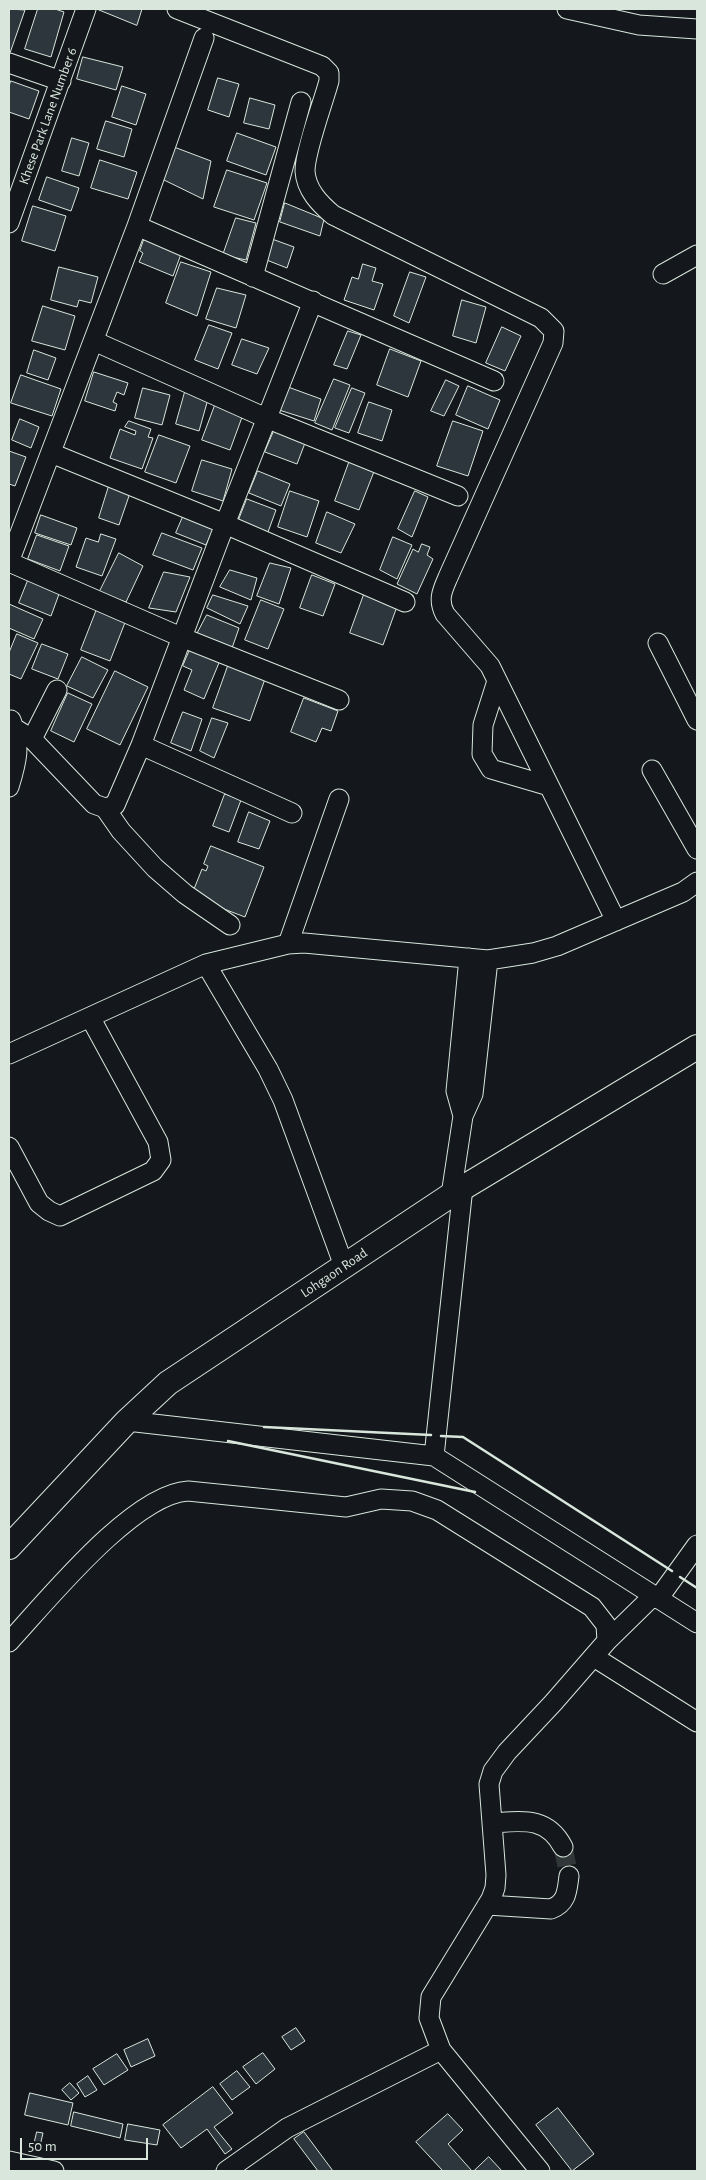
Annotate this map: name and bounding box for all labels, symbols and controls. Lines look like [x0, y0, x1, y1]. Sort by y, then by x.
street label: Khese Park Lane Number 6 [15, 45, 81, 187]
street label: Lohgaon Road [297, 1245, 371, 1301]
scale bar [22, 2128, 150, 2160]
text: 50 m [28, 2139, 57, 2154]

